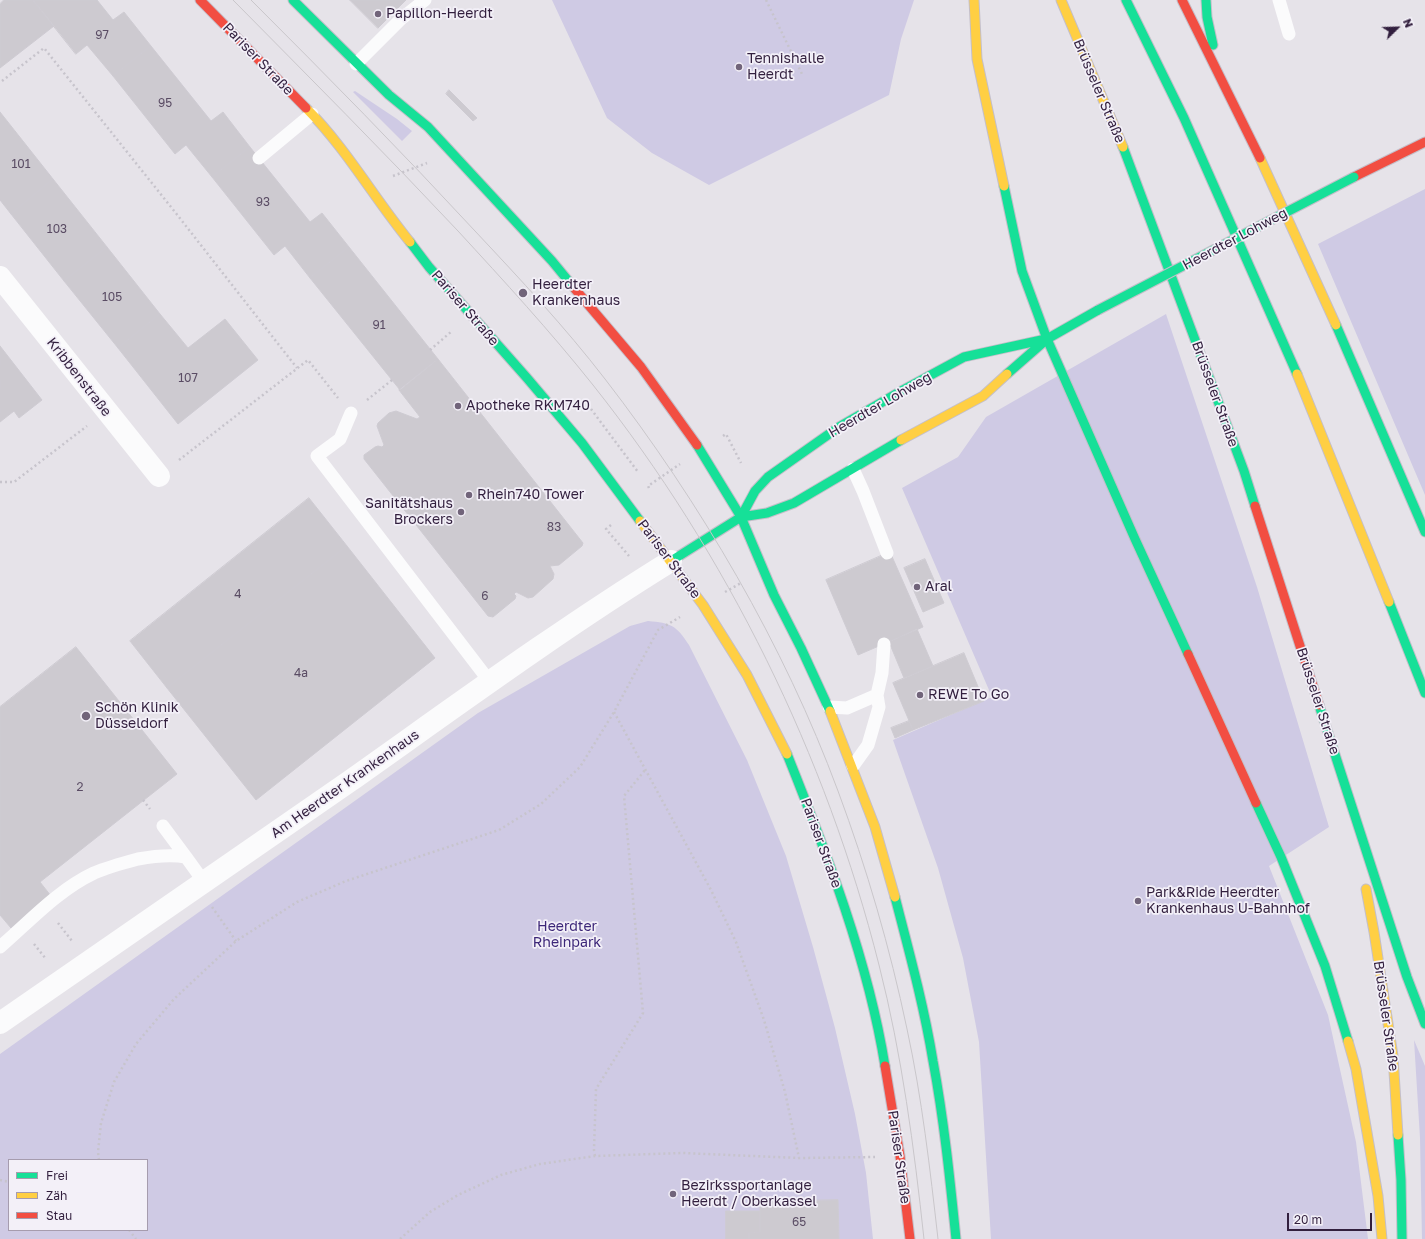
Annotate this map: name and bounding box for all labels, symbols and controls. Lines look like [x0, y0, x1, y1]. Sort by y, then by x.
place label: Papillon-Heerdt [386, 6, 493, 22]
north arrow [1377, 8, 1417, 48]
marker: Papillon-Heerdt [373, 9, 383, 19]
text: N [1401, 17, 1416, 30]
street label: Pariser Straße [219, 19, 297, 99]
house number: 97 [95, 28, 109, 42]
street label: Brüsseler Straße [1069, 36, 1129, 146]
place label: Tennishalle Heerdt [747, 51, 824, 84]
marker: Tennishalle Heerdt [734, 62, 744, 72]
house number: 95 [158, 96, 172, 110]
house number: 101 [11, 157, 31, 171]
house number: 93 [256, 195, 270, 209]
street label: Heerdter Lohweg [1180, 204, 1290, 274]
house number: 103 [47, 222, 67, 236]
street label: Pariser Straße [428, 267, 502, 349]
place label: Heerdter Krankenhaus [532, 277, 620, 310]
marker: Heerdter Krankenhaus [517, 287, 529, 299]
house number: 105 [102, 290, 122, 304]
house number: 91 [372, 318, 386, 332]
street label: Kribbenstraße [43, 334, 115, 420]
street label: Brüsseler Straße [1188, 339, 1242, 449]
street label: Heerdter Lohweg [826, 369, 934, 441]
house number: 107 [178, 371, 198, 385]
place label: Apotheke RKM740 [466, 398, 590, 414]
marker: Apotheke RKM740 [453, 401, 463, 411]
place label: Rhein740 Tower [477, 487, 584, 503]
marker: Rhein740 Tower [464, 490, 474, 500]
place label: Sanitätshaus Brockers [365, 496, 453, 528]
marker: Sanitätshaus Brockers [456, 507, 466, 517]
street label: Pariser Straße [634, 516, 704, 602]
house number: 83 [547, 520, 561, 534]
place label: Aral [925, 579, 952, 595]
marker: Aral [912, 582, 922, 592]
house number: 4 [234, 587, 242, 601]
house number: 6 [481, 589, 489, 603]
street label: Brüsseler Straße [1293, 645, 1343, 757]
house number: 4a [294, 666, 308, 680]
place label: REWE To Go [928, 687, 1009, 703]
marker: REWE To Go [915, 690, 925, 700]
place label: Schön Klinik Düsseldorf [95, 700, 179, 732]
marker: Schön Klinik Düsseldorf [80, 710, 92, 722]
street label: Am Heerdter Krankenhaus [268, 726, 422, 842]
house number: 2 [77, 780, 83, 794]
street label: Pariser Straße [797, 796, 845, 890]
place label: Park&Ride Heerdter Krankenhaus U-Bahnhof [1146, 885, 1310, 918]
marker: Park&Ride Heerdter Krankenhaus U-Bahnhof [1133, 896, 1143, 906]
park label: Heerdter Rheinpark [533, 919, 601, 952]
street label: Brüsseler Straße [1370, 960, 1402, 1072]
street label: Pariser Straße [884, 1109, 914, 1205]
legend [8, 1159, 148, 1231]
text: Frei [46, 1168, 68, 1183]
place label: Bezirkssportanlage Heerdt / Oberkassel [681, 1178, 817, 1210]
text: Zäh [46, 1188, 67, 1203]
marker: Bezirkssportanlage Heerdt / Oberkassel [668, 1189, 678, 1199]
scale bar [1289, 1205, 1374, 1231]
text: Stau [46, 1208, 72, 1223]
text: 20 m [1294, 1212, 1322, 1227]
house number: 65 [792, 1215, 806, 1229]

